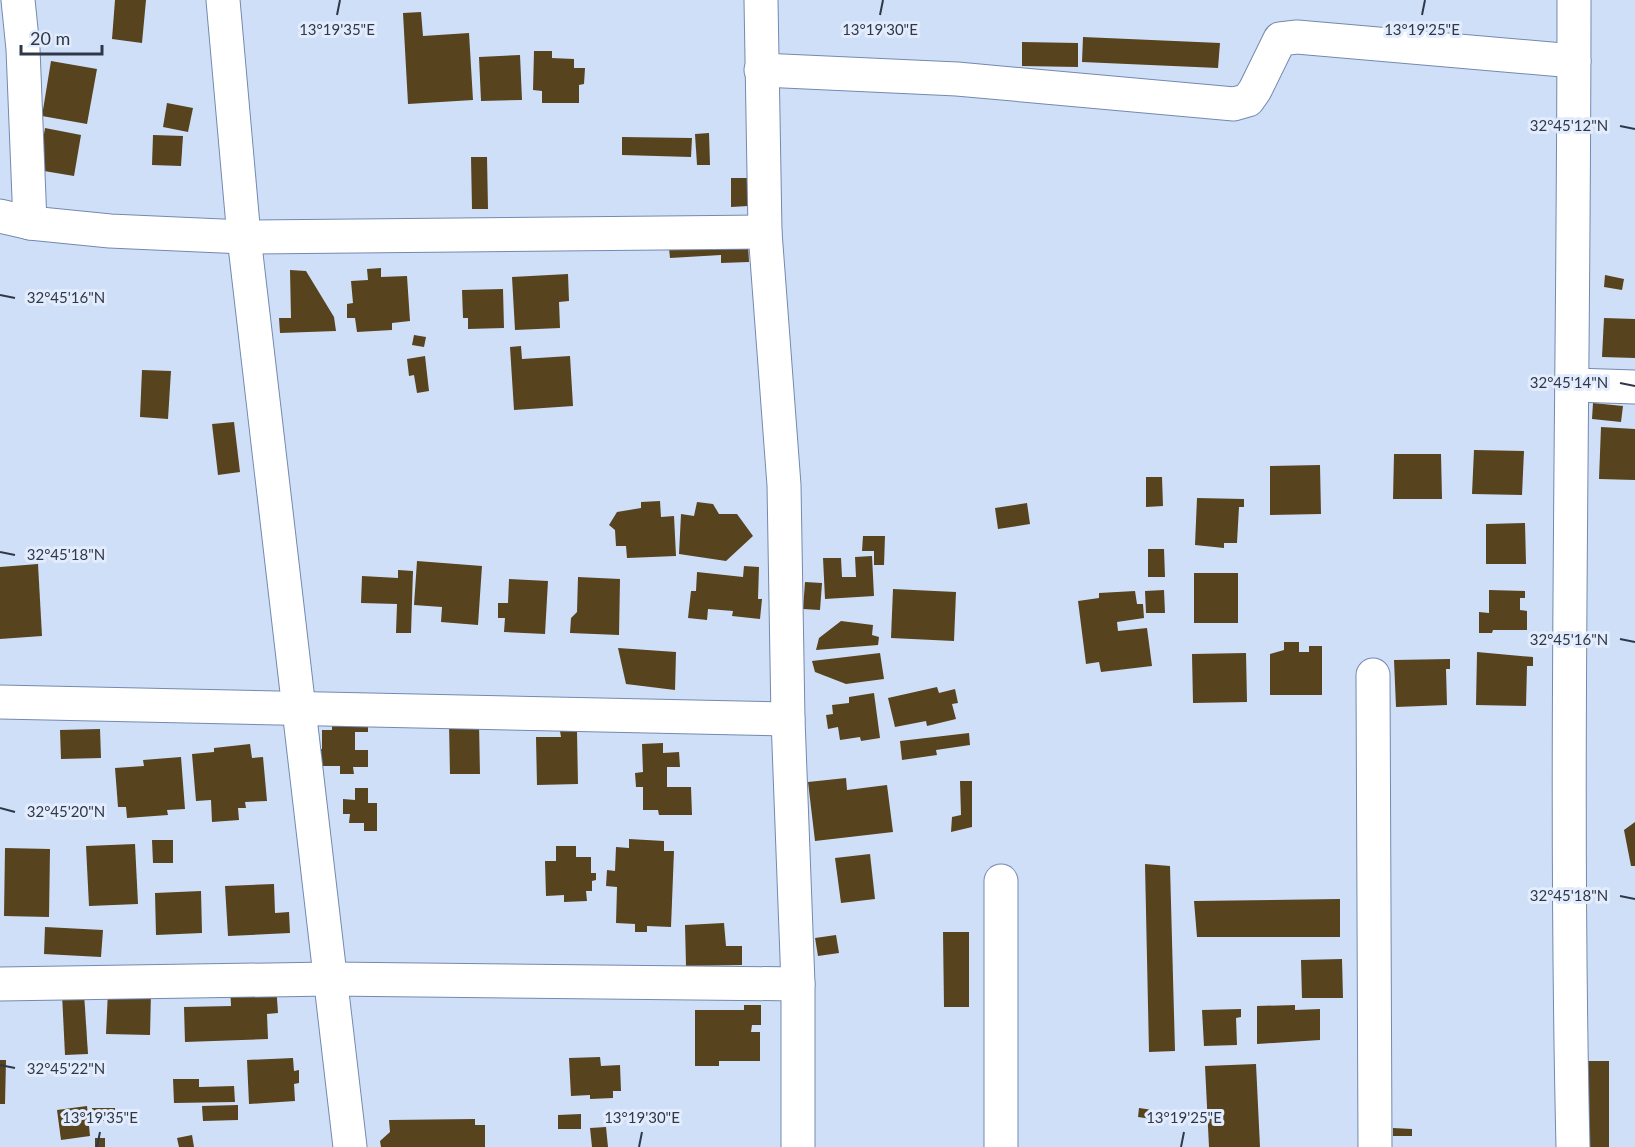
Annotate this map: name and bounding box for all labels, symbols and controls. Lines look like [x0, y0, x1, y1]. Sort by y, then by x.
scale bar [21, 18, 102, 56]
text: 13°19'35"E [299, 20, 375, 38]
text: 13°19'30"E [842, 20, 918, 38]
text: 13°19'25"E [1384, 20, 1460, 38]
text: 20 m [30, 27, 70, 49]
text: 32°45'12"N [1530, 116, 1608, 134]
text: 32°45'16"N [27, 288, 105, 306]
text: 32°45'14"N [1530, 373, 1608, 391]
text: 32°45'18"N [27, 545, 105, 563]
text: 32°45'16"N [1530, 630, 1608, 648]
text: 32°45'20"N [27, 802, 105, 820]
text: 32°45'18"N [1530, 886, 1608, 904]
text: 32°45'22"N [27, 1059, 105, 1077]
text: 13°19'35"E [62, 1108, 138, 1126]
text: 13°19'30"E [604, 1108, 680, 1126]
text: 13°19'25"E [1146, 1108, 1222, 1126]

